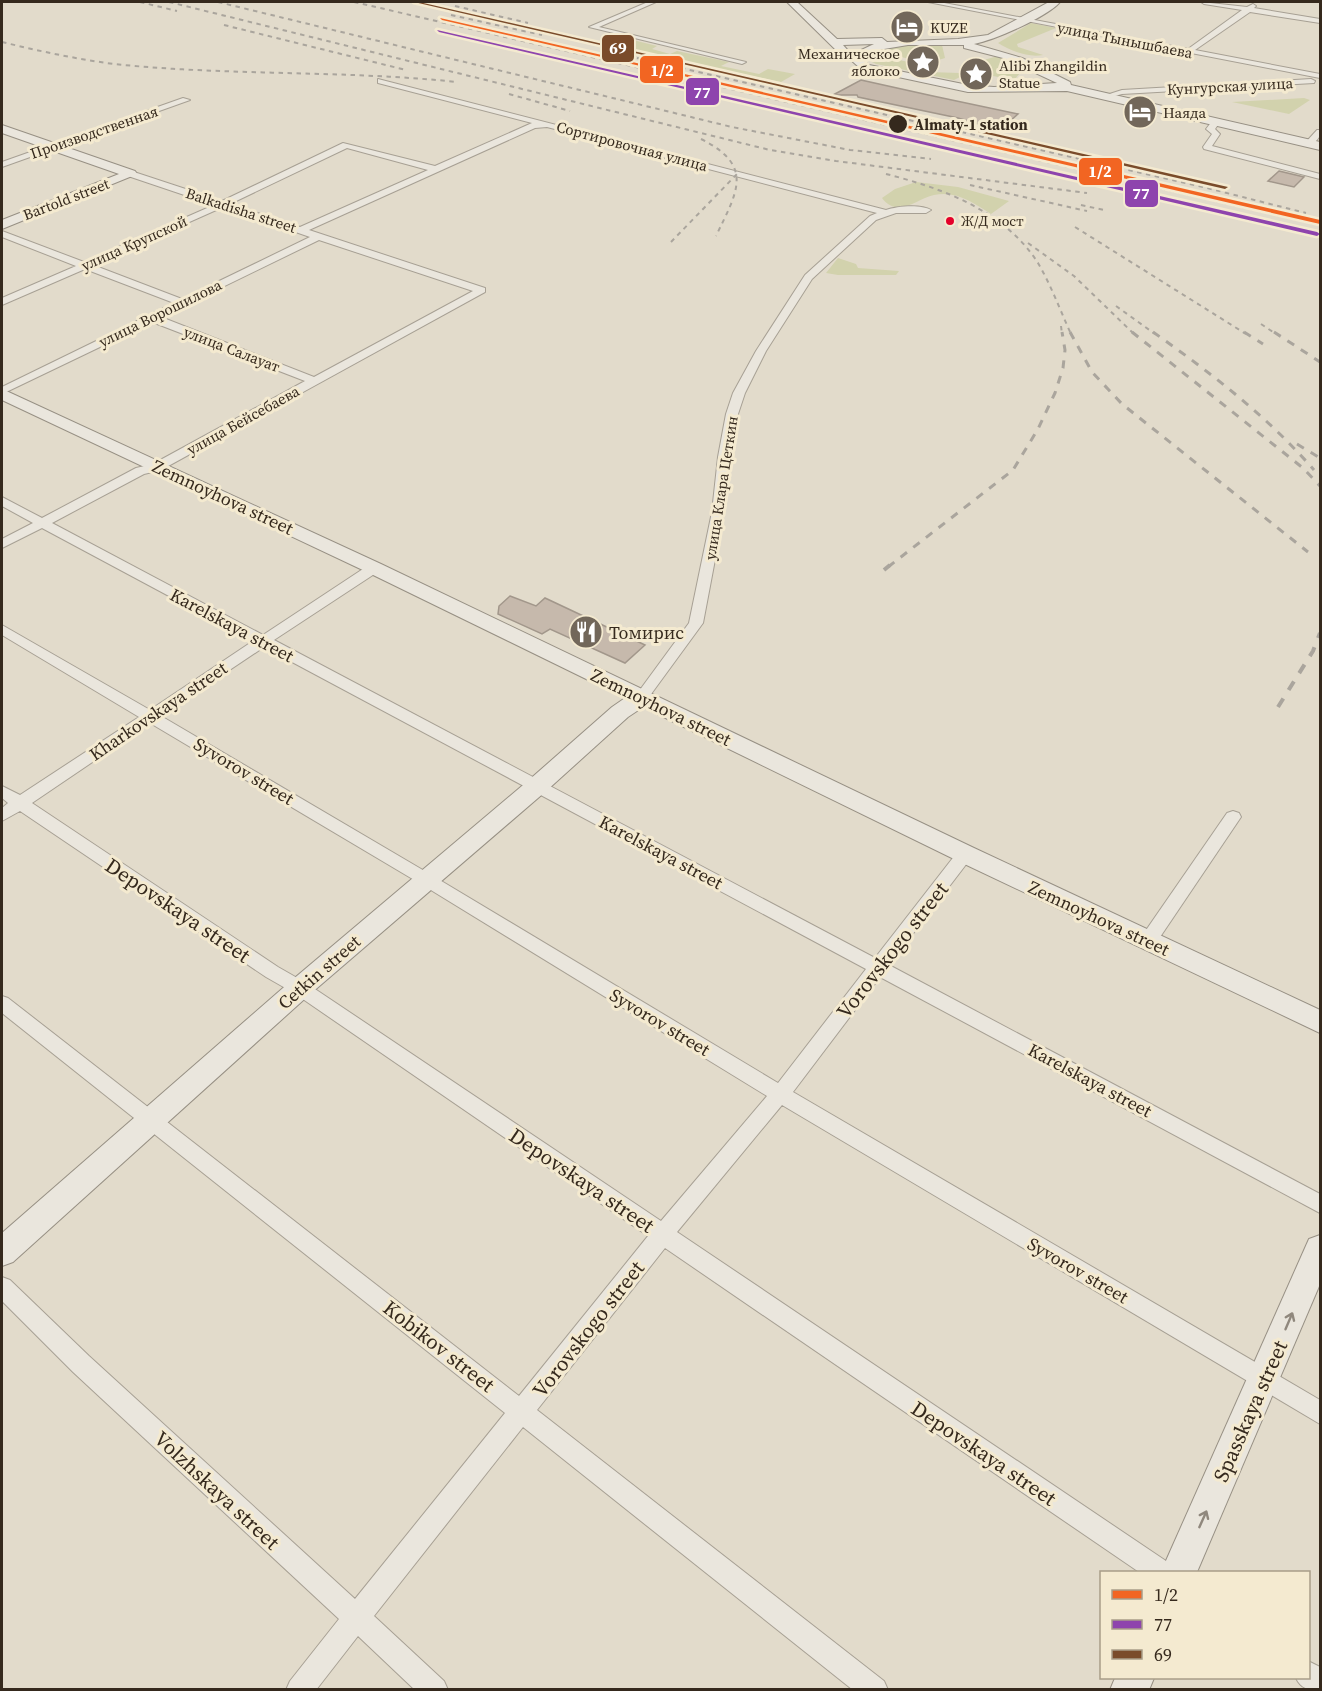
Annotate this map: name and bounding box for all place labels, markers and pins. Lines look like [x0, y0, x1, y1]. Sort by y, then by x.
hotel icon: KUZE [889, 9, 925, 45]
place label: KUZE [930, 17, 968, 38]
place label: Механическое яблоко [798, 43, 900, 81]
place icon: Механическое яблоко [905, 44, 941, 80]
place label: Alibi Zhangildin Statue [999, 55, 1107, 93]
place icon: Alibi Zhangildin Statue [958, 56, 994, 92]
hotel icon: Наяда [1122, 94, 1158, 130]
place label: Наяда [1163, 102, 1206, 123]
marker: Almaty-1 station [887, 113, 909, 135]
place label: Almaty-1 station [914, 114, 1028, 135]
place label: Ж/Д мост [961, 211, 1024, 231]
marker: Ж/Д мост [944, 215, 956, 227]
restaurant icon: Томирис [568, 614, 604, 650]
place label: Томирис [609, 620, 684, 645]

